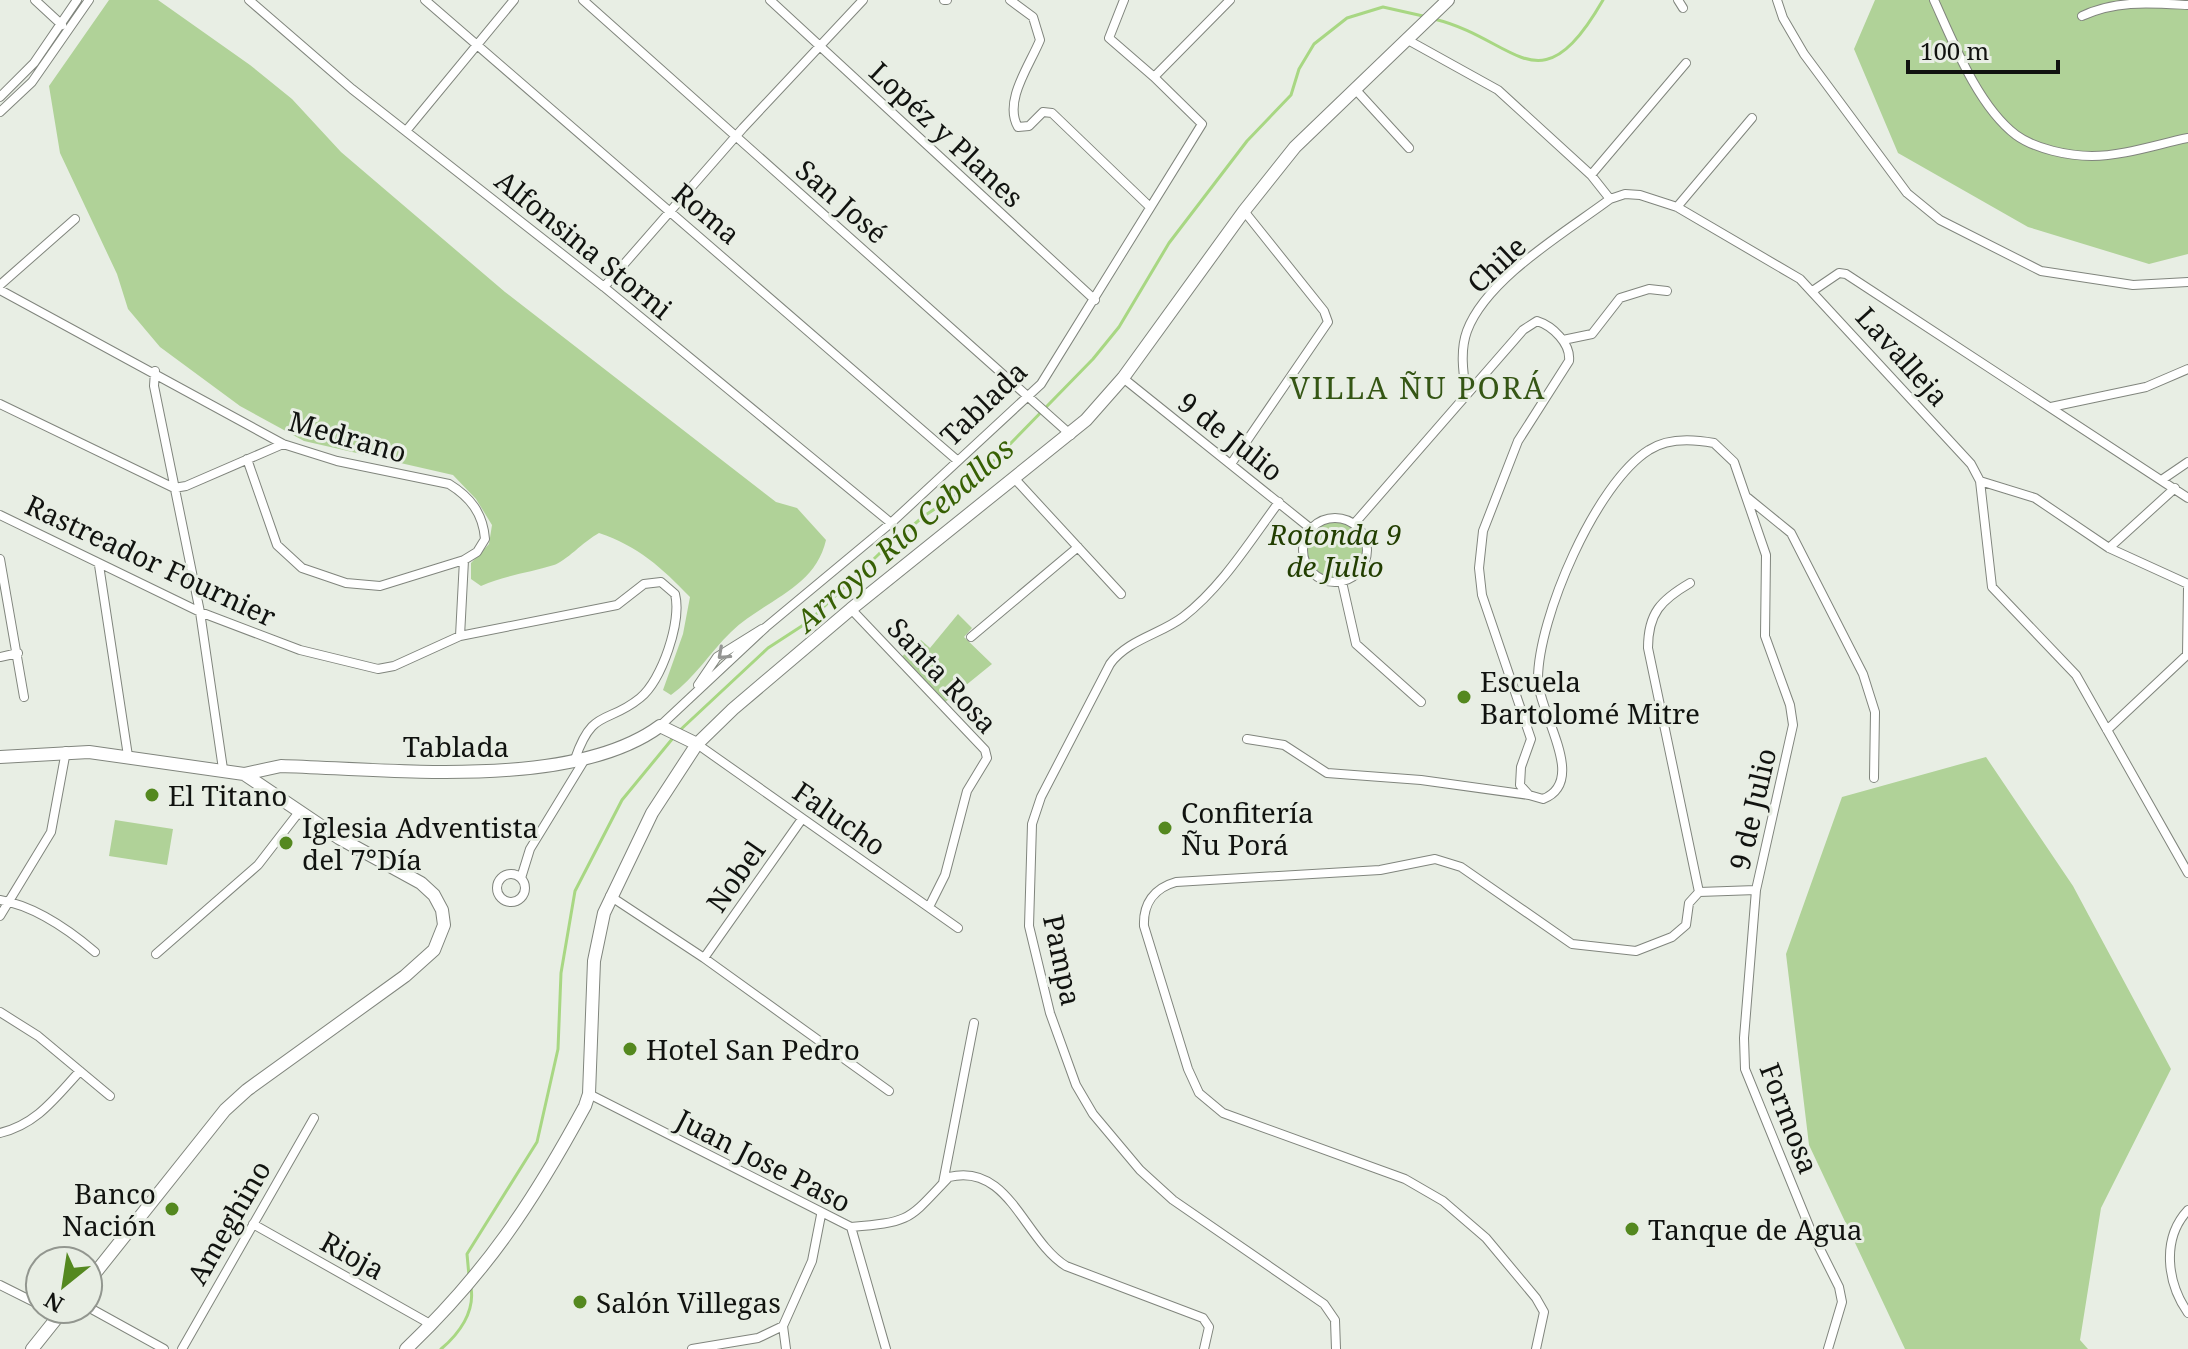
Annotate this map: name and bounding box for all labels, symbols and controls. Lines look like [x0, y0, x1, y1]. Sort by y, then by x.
scale bar [1908, 24, 2058, 74]
text: 100 m [1920, 34, 1989, 67]
street label: Lopéz y Planes [862, 53, 1032, 215]
street label: San José [788, 151, 896, 251]
street label: Alfonsina Storni [488, 161, 680, 327]
street label: Roma [665, 174, 749, 252]
street label: Chile [1458, 227, 1534, 301]
street label: Lavalleja [1848, 298, 1958, 414]
street label: Tablada [931, 352, 1035, 454]
district label: VILLA ÑU PORÁ [1290, 367, 1547, 408]
street label: 9 de Julio [1170, 383, 1292, 489]
street label: Medrano [285, 401, 411, 471]
water label: Arroyo Río Ceballos [784, 427, 1022, 642]
street label: Rastreador Fournier [20, 485, 282, 635]
park label: Rotonda 9 de Julio [1267, 515, 1402, 585]
street label: Santa Rosa [880, 609, 1006, 741]
one-way arrow [718, 645, 732, 659]
place label: Escuela Bartolomé Mitre [1480, 662, 1700, 732]
marker: Escuela Bartolomé Mitre [1455, 688, 1473, 706]
street label: Tablada [403, 727, 509, 765]
street label: 9 de Julio [1720, 744, 1784, 874]
street label: Falucho [786, 772, 894, 864]
place label: El Titano [168, 776, 287, 814]
marker: El Titano [143, 786, 161, 804]
place label: Confitería Ñu Porá [1181, 793, 1314, 863]
place label: Iglesia Adventista del 7°Día [302, 808, 538, 878]
marker: Confitería Ñu Porá [1156, 819, 1174, 837]
street label: Nobel [697, 833, 773, 919]
marker: Iglesia Adventista del 7°Día [277, 834, 295, 852]
street label: Pampa [1035, 911, 1091, 1009]
place label: Hotel San Pedro [646, 1030, 860, 1068]
marker: Hotel San Pedro [621, 1040, 639, 1058]
street label: Formosa [1752, 1057, 1828, 1179]
street label: Juan Jose Paso [669, 1099, 858, 1220]
street label: Ameghino [177, 1153, 279, 1291]
place label: Banco Nación [62, 1174, 156, 1244]
marker: Banco Nación [163, 1200, 181, 1218]
place label: Tanque de Agua [1648, 1210, 1863, 1248]
marker: Tanque de Agua [1623, 1220, 1641, 1238]
street label: Rioja [314, 1222, 392, 1288]
north arrow [24, 1245, 104, 1325]
place label: Salón Villegas [596, 1283, 781, 1321]
text: N [38, 1286, 69, 1321]
marker: Salón Villegas [571, 1293, 589, 1311]

